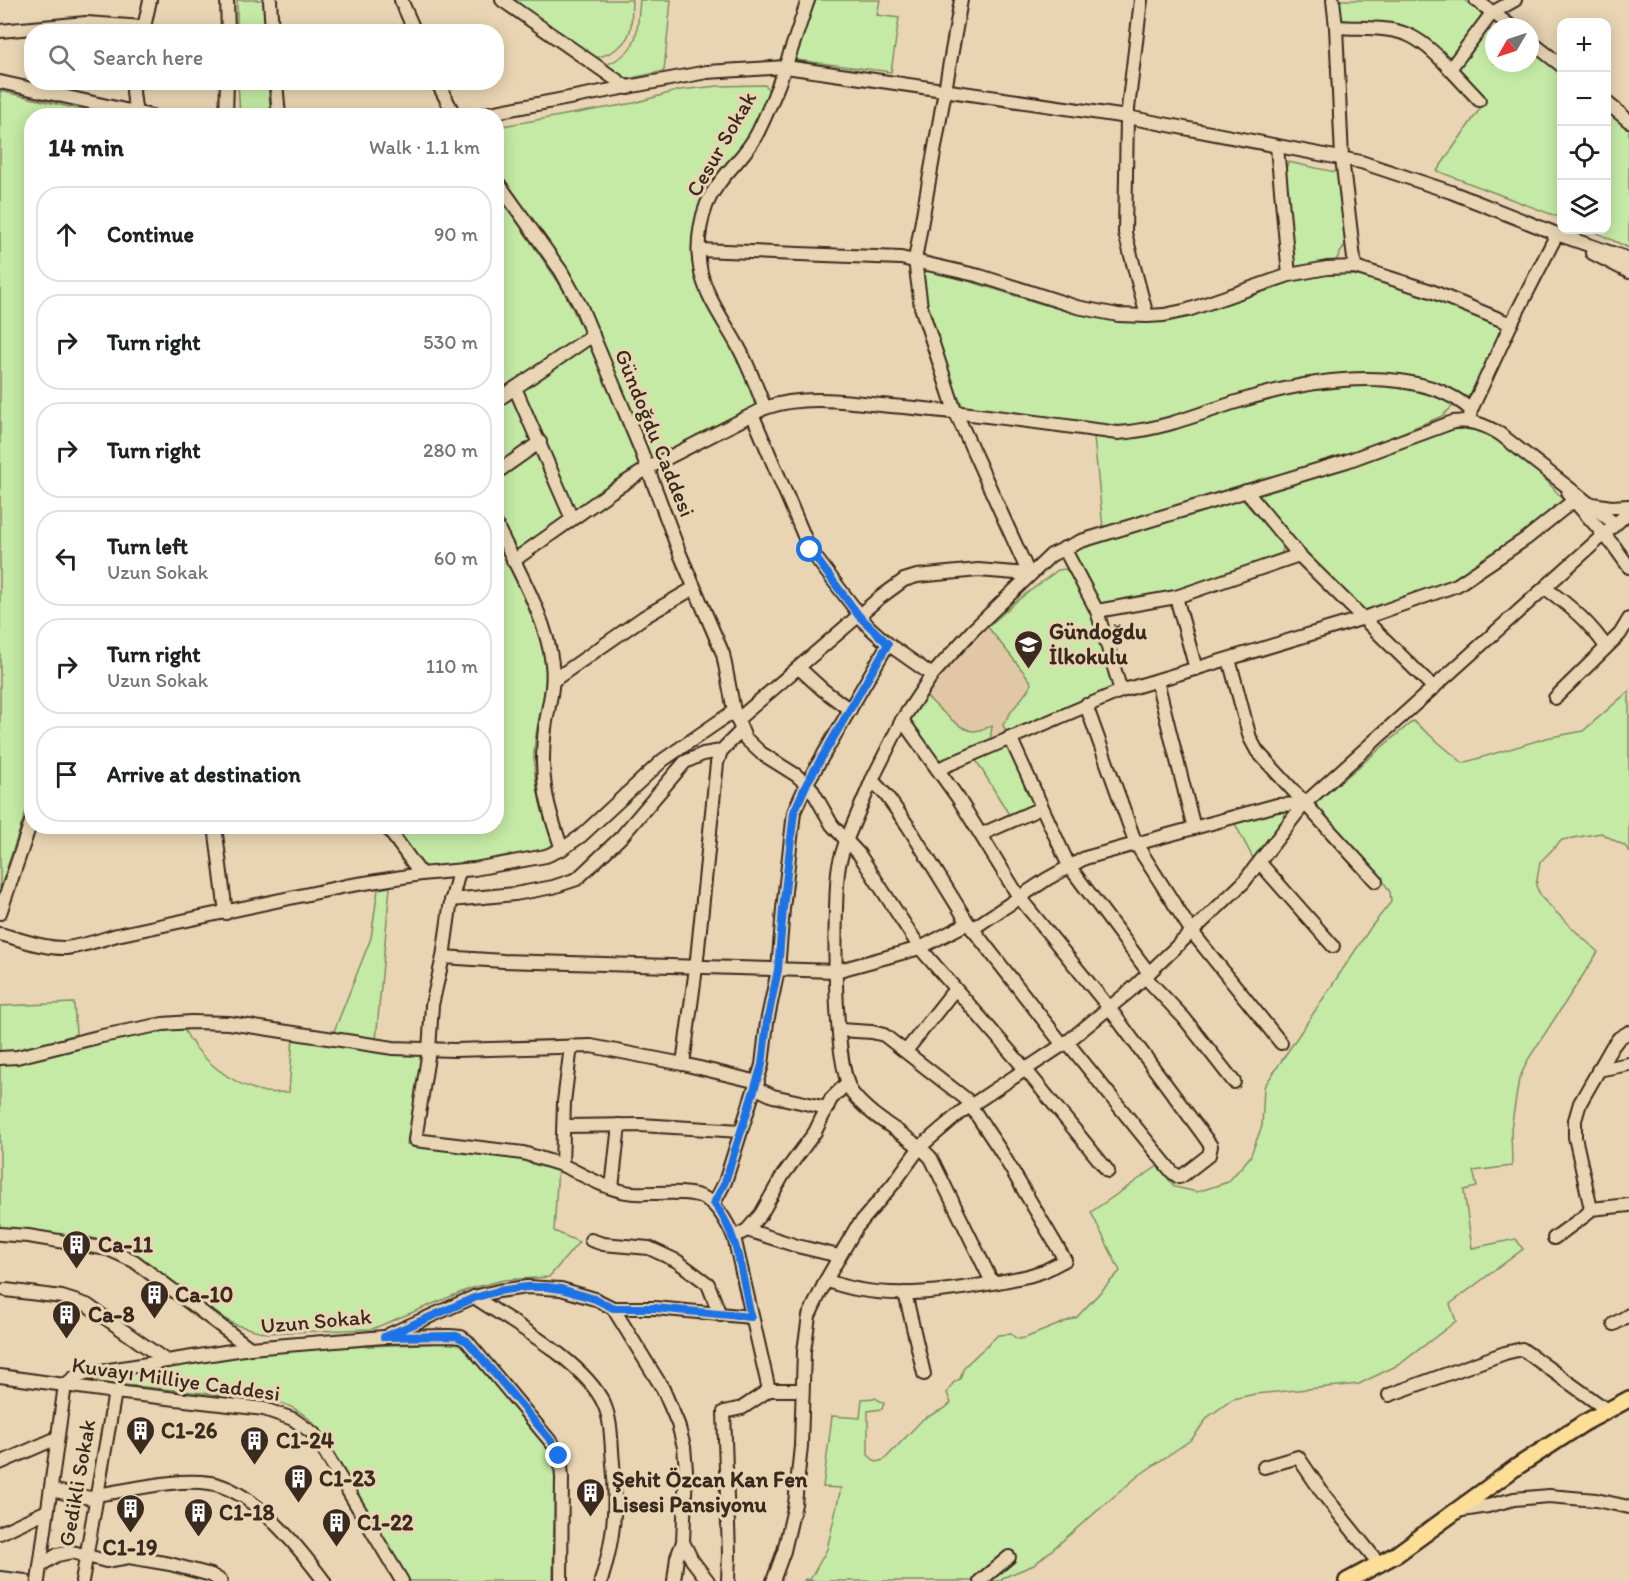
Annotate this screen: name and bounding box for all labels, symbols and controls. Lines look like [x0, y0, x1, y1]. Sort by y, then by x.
north arrow [1485, 18, 1539, 72]
map controls [1557, 18, 1611, 234]
button: + [1557, 18, 1611, 72]
search box [24, 24, 504, 90]
icon: search [45, 41, 78, 74]
text: Search here [93, 44, 203, 71]
button: − [1557, 72, 1611, 126]
street label: Cesur Sokak [680, 86, 762, 202]
button: locate [1557, 126, 1611, 180]
text: 14 min [48, 131, 124, 163]
text: Walk · 1.1 km [369, 135, 480, 159]
button: layers [1557, 180, 1611, 234]
icon: ahead [50, 218, 83, 251]
text: Continue [107, 221, 194, 248]
text: 90 m [434, 222, 478, 246]
icon: right [50, 326, 83, 359]
text: Turn right [107, 329, 201, 356]
text: 530 m [423, 330, 478, 354]
street label: Gündoğdu Caddesi [609, 345, 701, 521]
icon: right [50, 434, 83, 467]
text: Turn right [107, 437, 201, 464]
text: 280 m [423, 438, 478, 462]
text: Turn left [107, 533, 188, 560]
route start [796, 536, 822, 562]
icon: left [50, 542, 83, 575]
text: 60 m [434, 546, 478, 570]
text: Uzun Sokak [107, 560, 208, 584]
place label: Gündoğdu İlkokulu [1049, 618, 1147, 670]
school or university icon: Gündoğdu İlkokulu [1012, 628, 1044, 670]
text: Turn right [107, 641, 201, 668]
icon: right [50, 650, 83, 683]
text: 110 m [426, 654, 478, 678]
text: Uzun Sokak [107, 668, 208, 692]
icon: arrive [50, 758, 83, 791]
text: Arrive at destination [107, 761, 301, 788]
building icon: Ca-11 [61, 1228, 93, 1270]
place label: Ca-11 [98, 1231, 154, 1258]
building icon: Ca-10 [138, 1278, 170, 1320]
place label: Ca-10 [175, 1281, 233, 1308]
building icon: Ca-8 [51, 1298, 83, 1340]
place label: Ca-8 [88, 1301, 135, 1328]
street label: Uzun Sokak [259, 1303, 373, 1339]
street label: Kuvayı Milliye Caddesi [70, 1351, 282, 1407]
building icon: C1-26 [124, 1414, 156, 1456]
street label: Gedikli Sokak [53, 1417, 101, 1549]
place label: C1-26 [161, 1417, 218, 1444]
building icon: C1-24 [239, 1424, 271, 1466]
place label: C1-24 [276, 1427, 335, 1454]
route end [545, 1442, 571, 1468]
building icon: C1-23 [282, 1462, 314, 1504]
place label: C1-23 [319, 1465, 376, 1492]
place label: Şehit Özcan Kan Fen Lisesi Pansiyonu [612, 1466, 808, 1518]
building icon: Şehit Özcan Kan Fen Lisesi Pansiyonu [575, 1476, 607, 1518]
building icon: C1-19 [114, 1492, 146, 1534]
building icon: C1-18 [182, 1496, 214, 1538]
place label: C1-18 [219, 1499, 274, 1526]
building icon: C1-22 [320, 1506, 352, 1548]
place label: C1-22 [357, 1509, 414, 1536]
place label: C1-19 [103, 1534, 157, 1561]

